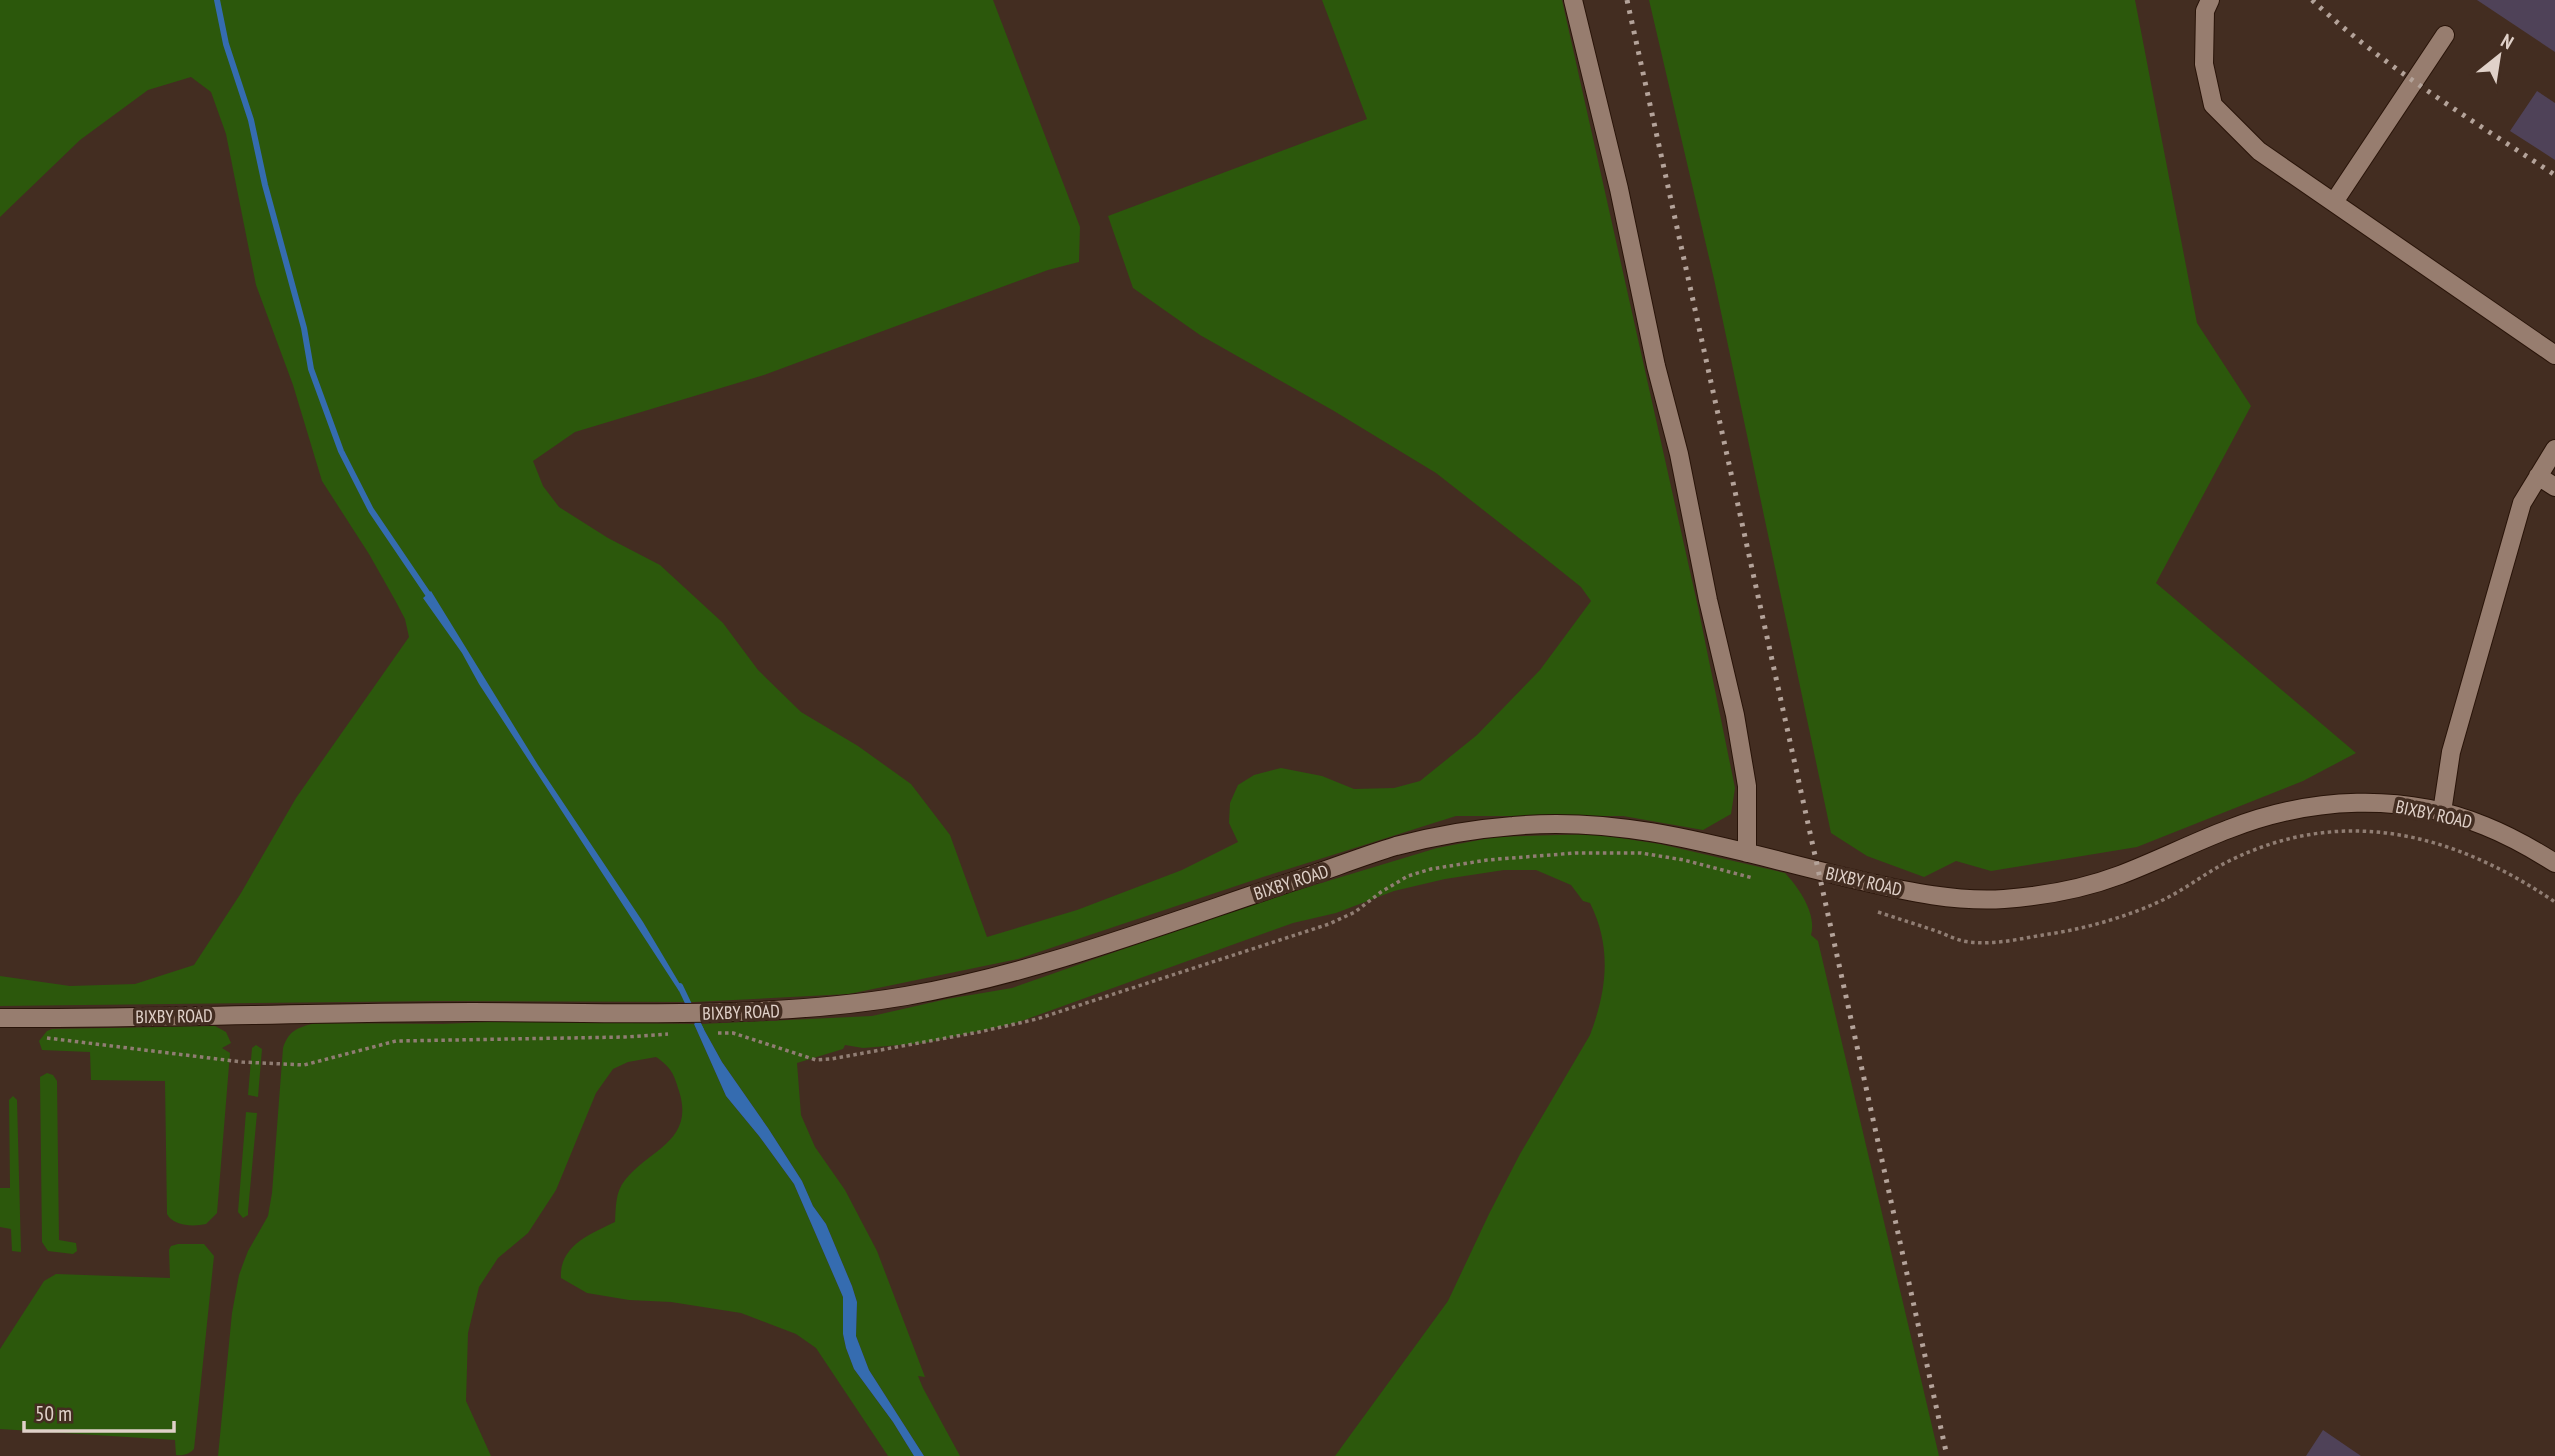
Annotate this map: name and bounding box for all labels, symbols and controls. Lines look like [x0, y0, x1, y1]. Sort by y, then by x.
north arrow [2464, 21, 2534, 91]
text: N [2497, 28, 2518, 54]
street label: BIXBY ROAD [2394, 795, 2474, 833]
street label: BIXBY ROAD [1251, 859, 1331, 905]
street label: BIXBY ROAD [1824, 861, 1904, 901]
street label: BIXBY ROAD [702, 999, 780, 1025]
street label: BIXBY ROAD [135, 1004, 213, 1028]
scale bar [24, 1390, 175, 1434]
text: 50 m [35, 1400, 72, 1427]

